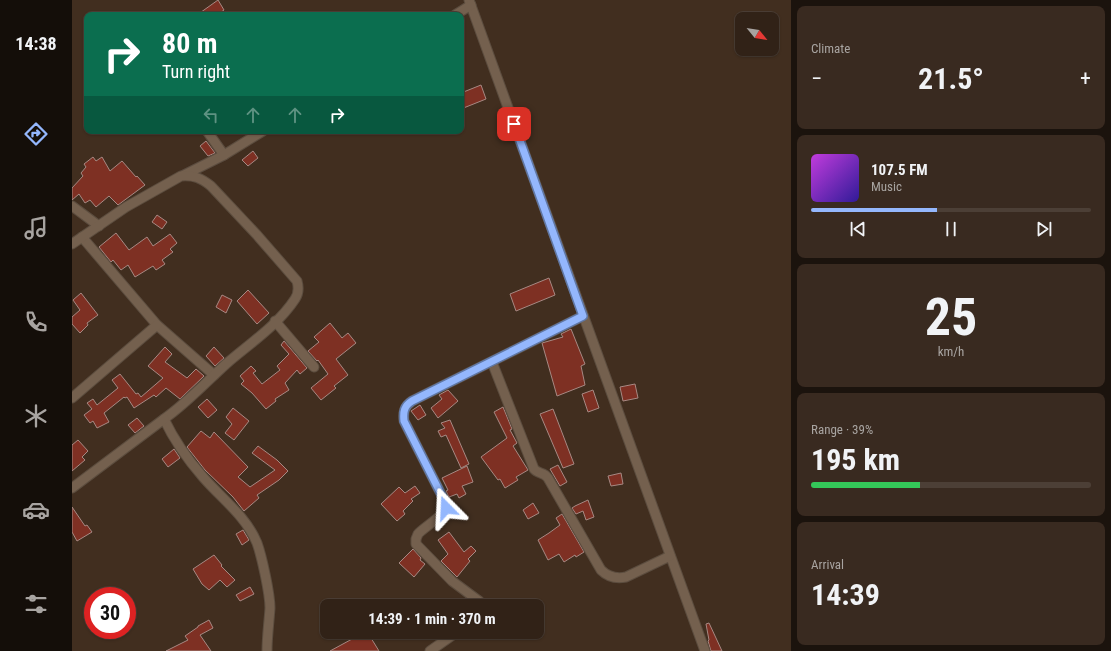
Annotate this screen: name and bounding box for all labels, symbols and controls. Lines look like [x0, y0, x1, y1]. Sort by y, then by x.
north arrow [735, 12, 779, 56]
map controls [735, 12, 779, 56]
text: 80 m [162, 27, 218, 60]
icon: right [96, 28, 148, 80]
text: 14:38 [15, 33, 57, 54]
text: Climate [811, 41, 850, 56]
text: Turn right [162, 61, 230, 82]
text: 21.5° [918, 61, 984, 96]
text: − [811, 66, 822, 91]
text: + [1080, 66, 1091, 91]
icon: left [200, 104, 222, 126]
icon: ahead [242, 104, 264, 126]
icon: ahead [284, 104, 306, 126]
icon: right [326, 104, 348, 126]
pin [497, 107, 531, 141]
icon: arrive [503, 113, 525, 135]
icon: directions [22, 120, 50, 148]
text: 107.5 FM [871, 161, 928, 179]
text: Music [871, 179, 902, 194]
icon: music [22, 214, 50, 242]
icon: previous [847, 218, 869, 240]
icon: pause [940, 218, 962, 240]
icon: next [1033, 218, 1055, 240]
text: 25 [925, 287, 977, 348]
icon: phone [22, 308, 50, 336]
text: km/h [938, 344, 964, 359]
icon: climate [22, 402, 50, 430]
text: Range · 39% [811, 422, 873, 437]
text: 195 km [811, 442, 900, 477]
position arrow [425, 487, 467, 529]
icon: car [22, 496, 50, 524]
text: Arrival [811, 557, 844, 572]
text: 14:39 [811, 577, 880, 612]
speed limit sign: 30 [84, 587, 136, 639]
icon: filters [22, 590, 50, 618]
text: 14:39 · 1 min · 370 m [368, 610, 496, 628]

